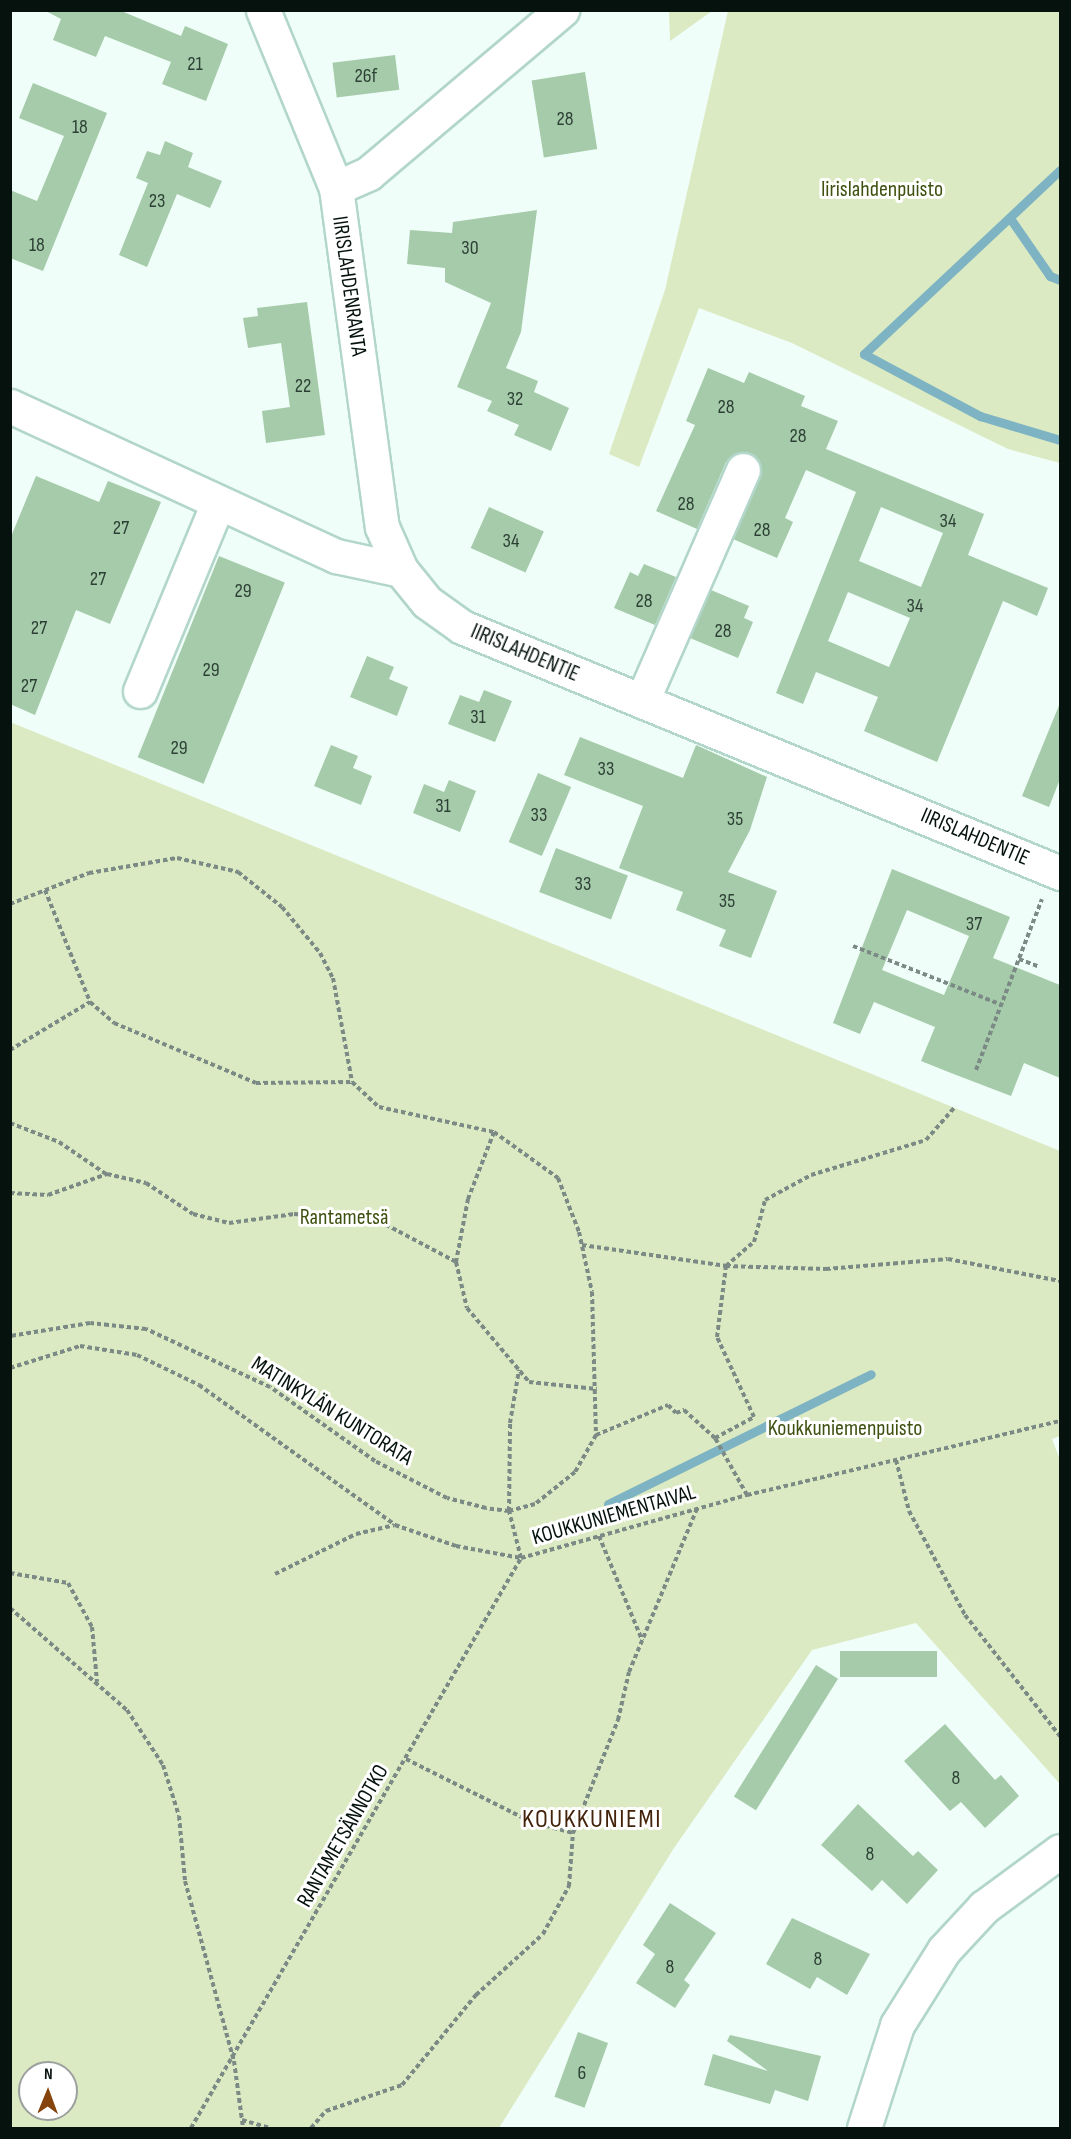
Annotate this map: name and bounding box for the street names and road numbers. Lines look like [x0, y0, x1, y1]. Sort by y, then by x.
street label: IIRISLAHDENRANTA [326, 214, 372, 358]
street label: IIRISLAHDENTIE [467, 618, 583, 688]
street label: IIRISLAHDENTIE [917, 802, 1033, 872]
street label: MATINKYLÄN KUNTORATA [246, 1351, 418, 1471]
street label: KOUKKUNIEMENTAIVAL [529, 1479, 699, 1551]
street label: RANTAMETSÄNNOTKO [292, 1760, 394, 1912]

